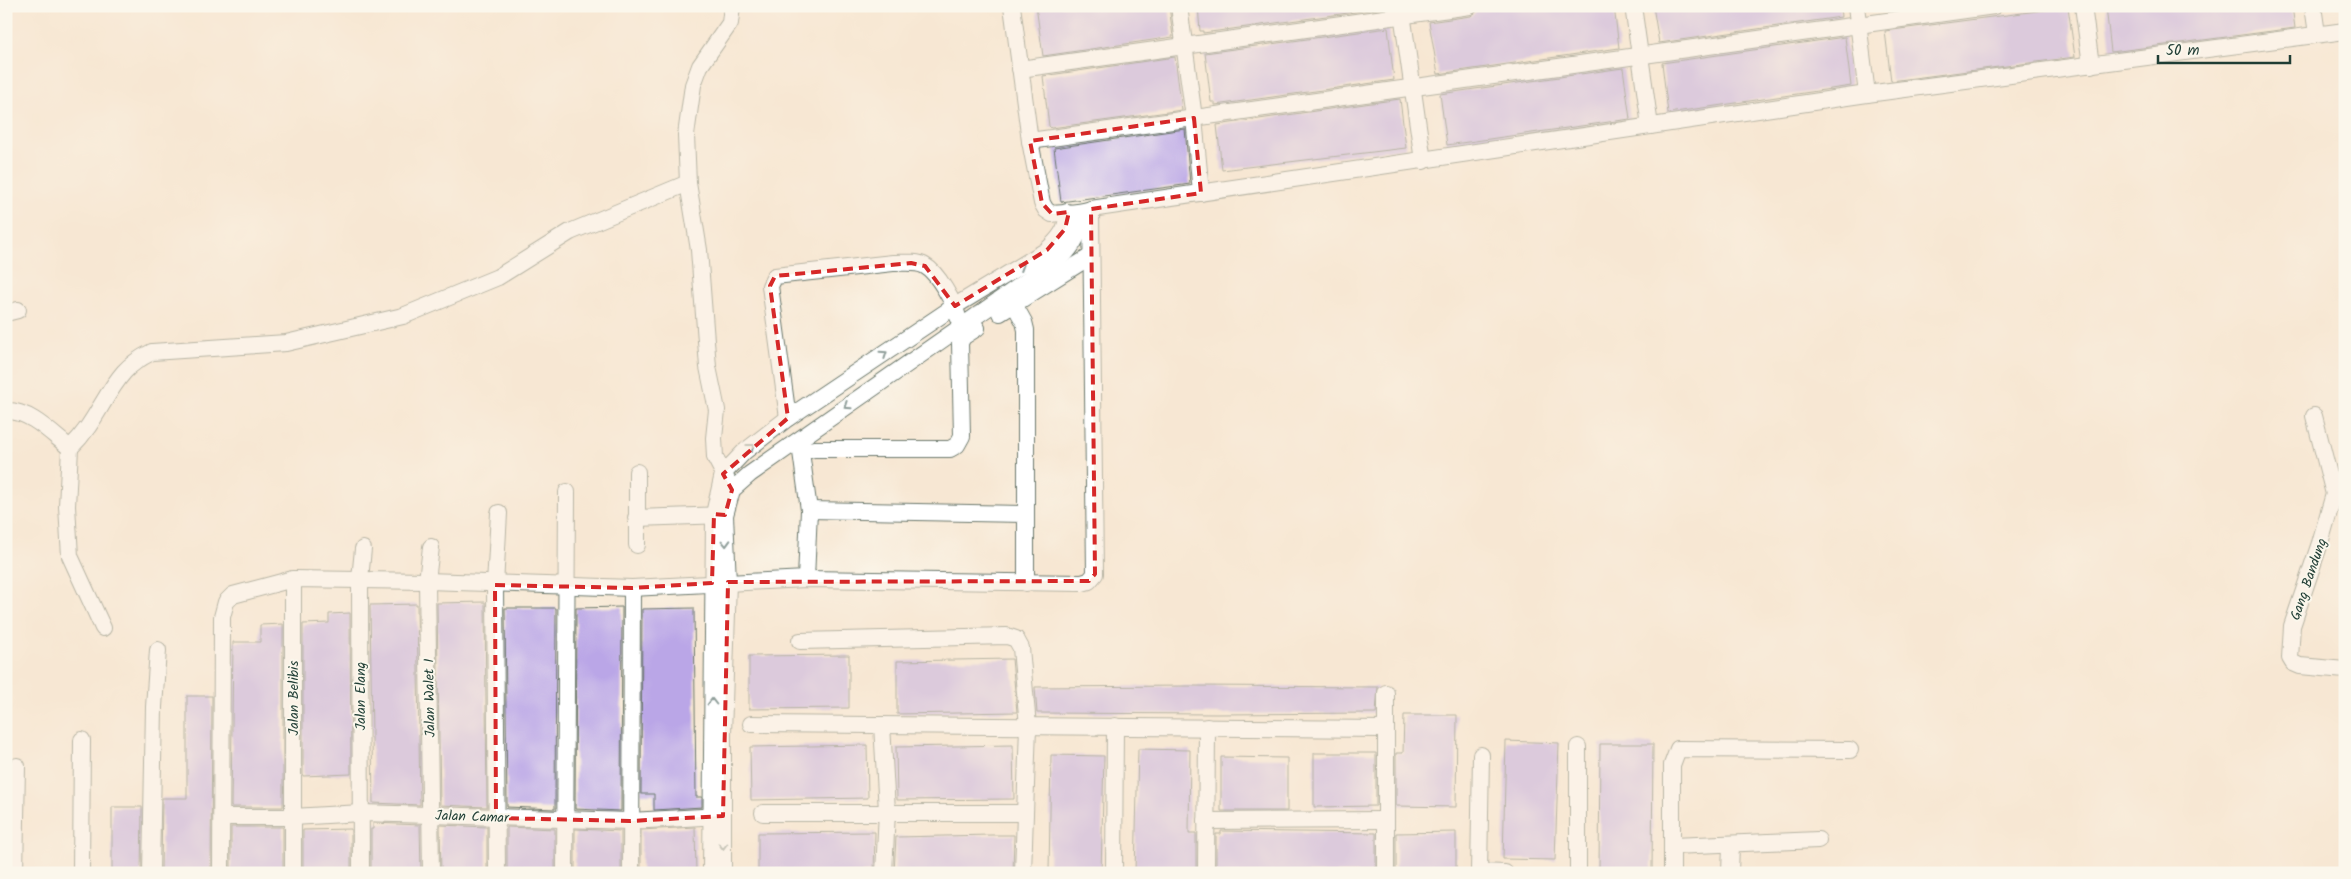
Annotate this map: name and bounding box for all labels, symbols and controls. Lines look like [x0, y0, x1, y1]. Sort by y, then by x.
scale bar [2158, 32, 2291, 64]
text: 50 m [2166, 39, 2200, 63]
one-way arrow [1015, 262, 1024, 272]
one-way arrow [879, 350, 888, 360]
one-way arrow [844, 400, 853, 409]
one-way arrow [745, 444, 754, 452]
street label: Gang Bandung [2285, 535, 2333, 623]
one-way arrow [721, 540, 731, 548]
street label: Jalan Walet I [418, 658, 442, 738]
street label: Jalan Belibis [283, 661, 305, 735]
street label: Jalan Elang [350, 662, 372, 730]
one-way arrow [706, 697, 717, 705]
street label: Jalan Camar [435, 805, 510, 829]
one-way arrow [718, 842, 728, 850]

